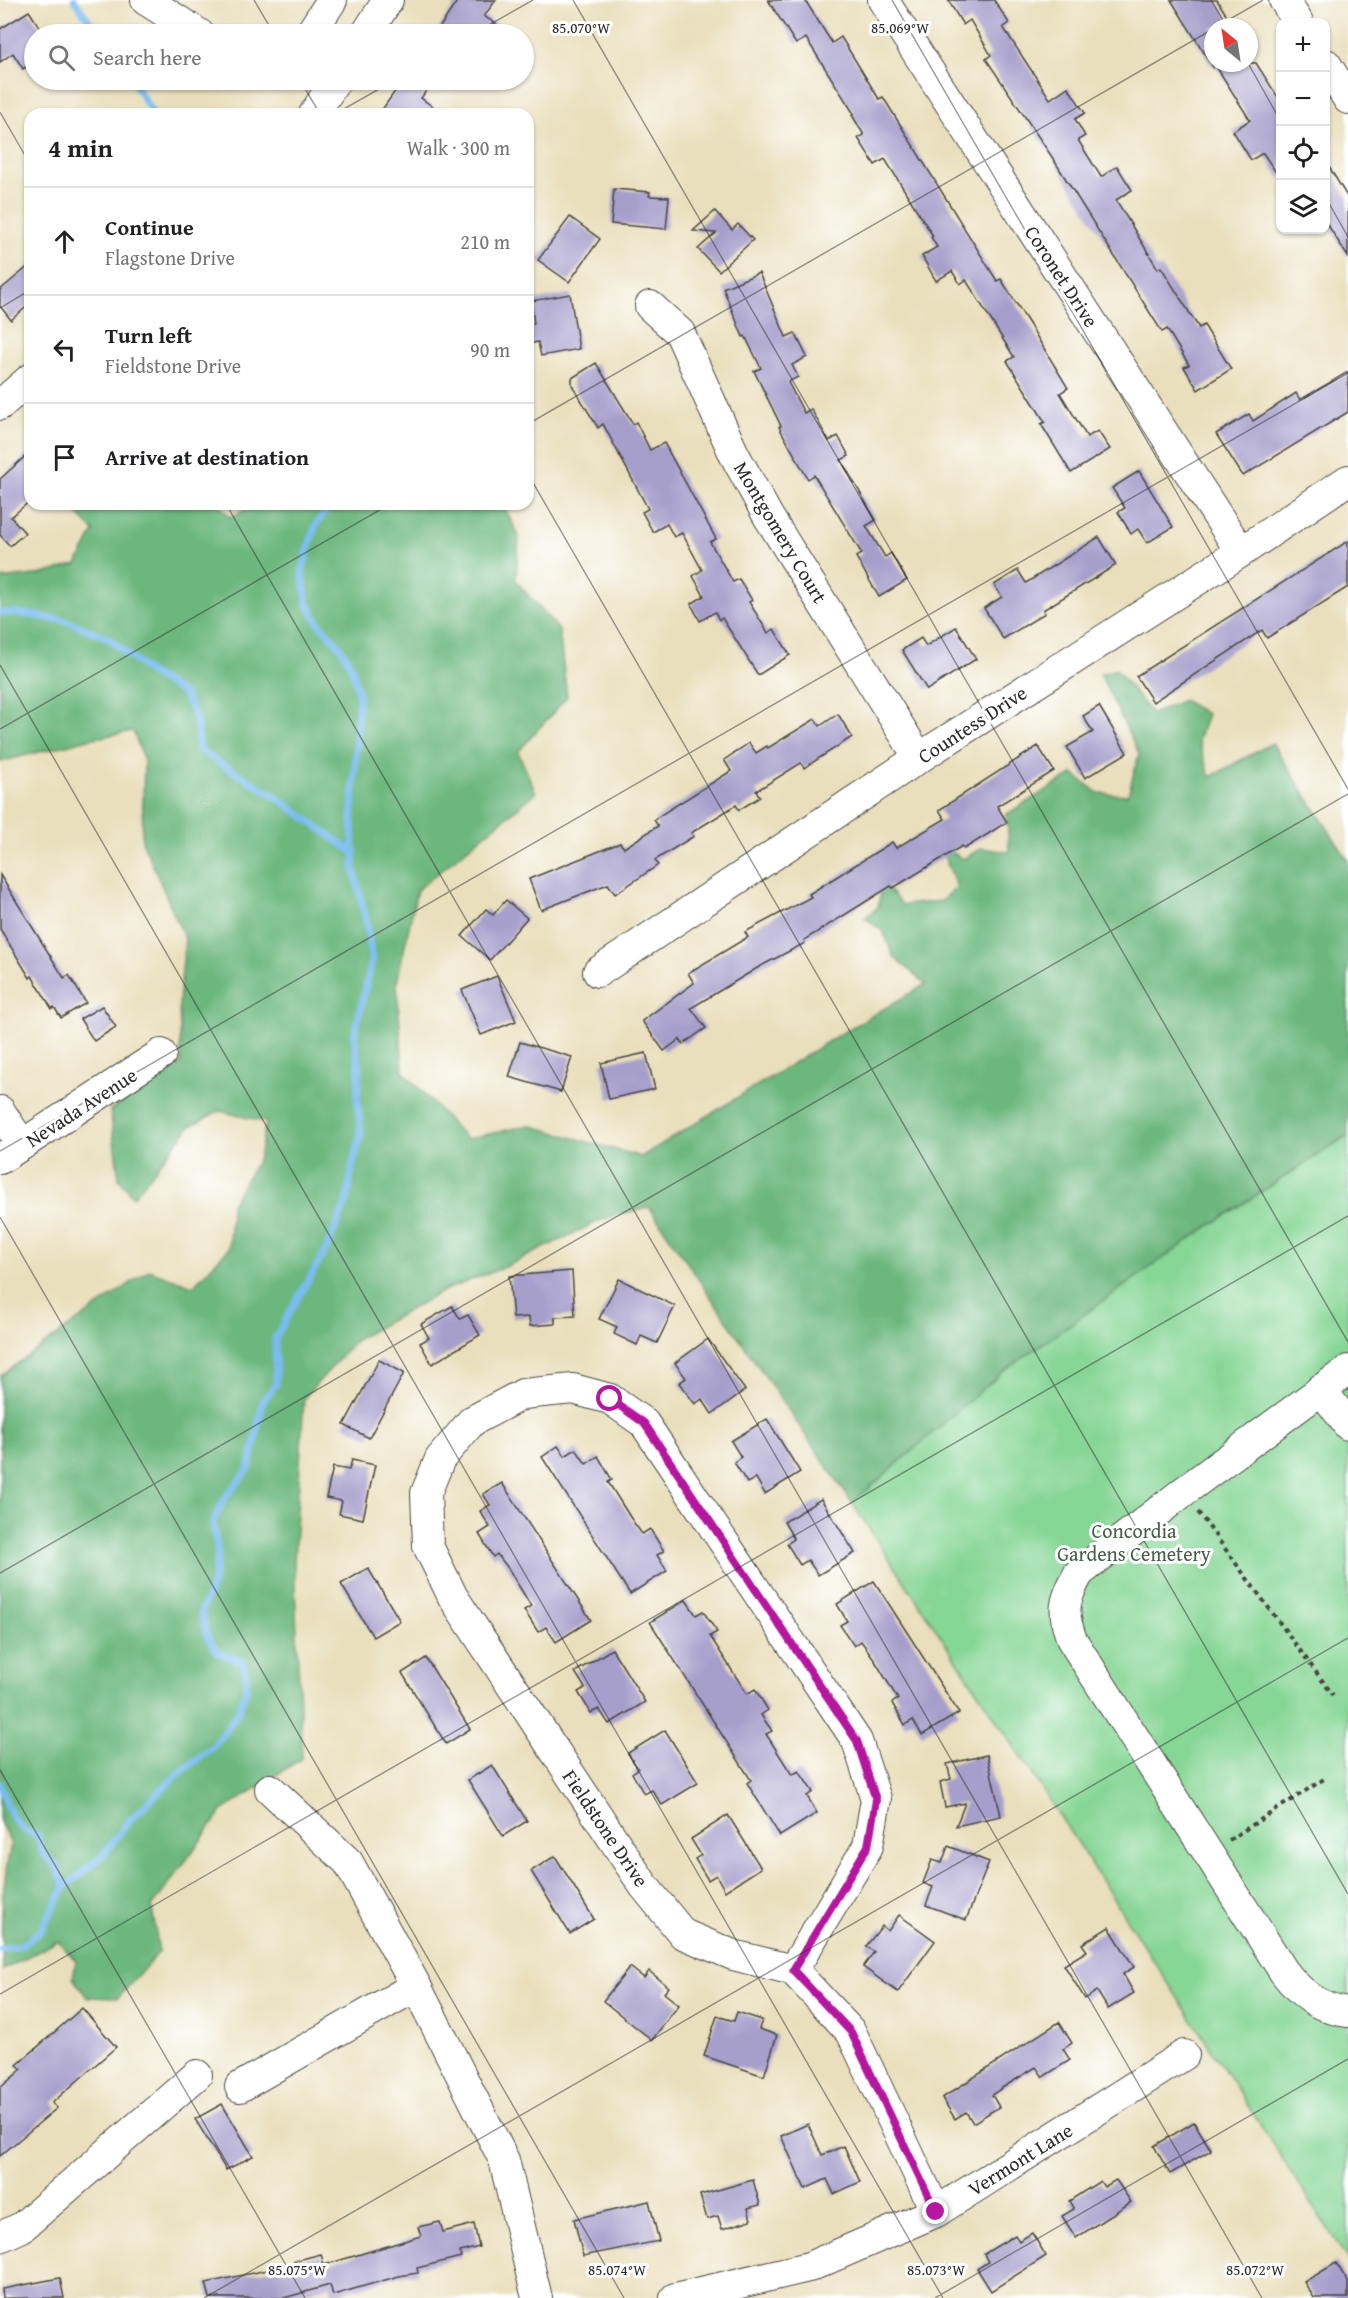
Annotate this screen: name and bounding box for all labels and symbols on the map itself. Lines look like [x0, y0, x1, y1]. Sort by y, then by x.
text: 85.070°W [552, 17, 610, 38]
text: 85.069°W [871, 17, 929, 38]
north arrow [1204, 18, 1258, 72]
street label: Coronet Drive [1018, 219, 1106, 333]
street label: Montgomery Court [727, 456, 835, 608]
street label: Countess Drive [912, 678, 1032, 770]
street label: Nevada Avenue [20, 1060, 142, 1154]
route start [596, 1385, 622, 1411]
park label: Concordia Gardens Cemetery [1057, 1516, 1211, 1568]
street label: Fieldstone Drive [556, 1763, 656, 1893]
street label: Vermont Lane [962, 2115, 1078, 2203]
route end [922, 2198, 948, 2224]
text: 85.075°W [268, 2259, 326, 2280]
text: 85.074°W [588, 2259, 646, 2280]
text: 85.073°W [907, 2259, 965, 2280]
text: 85.072°W [1226, 2259, 1284, 2280]

